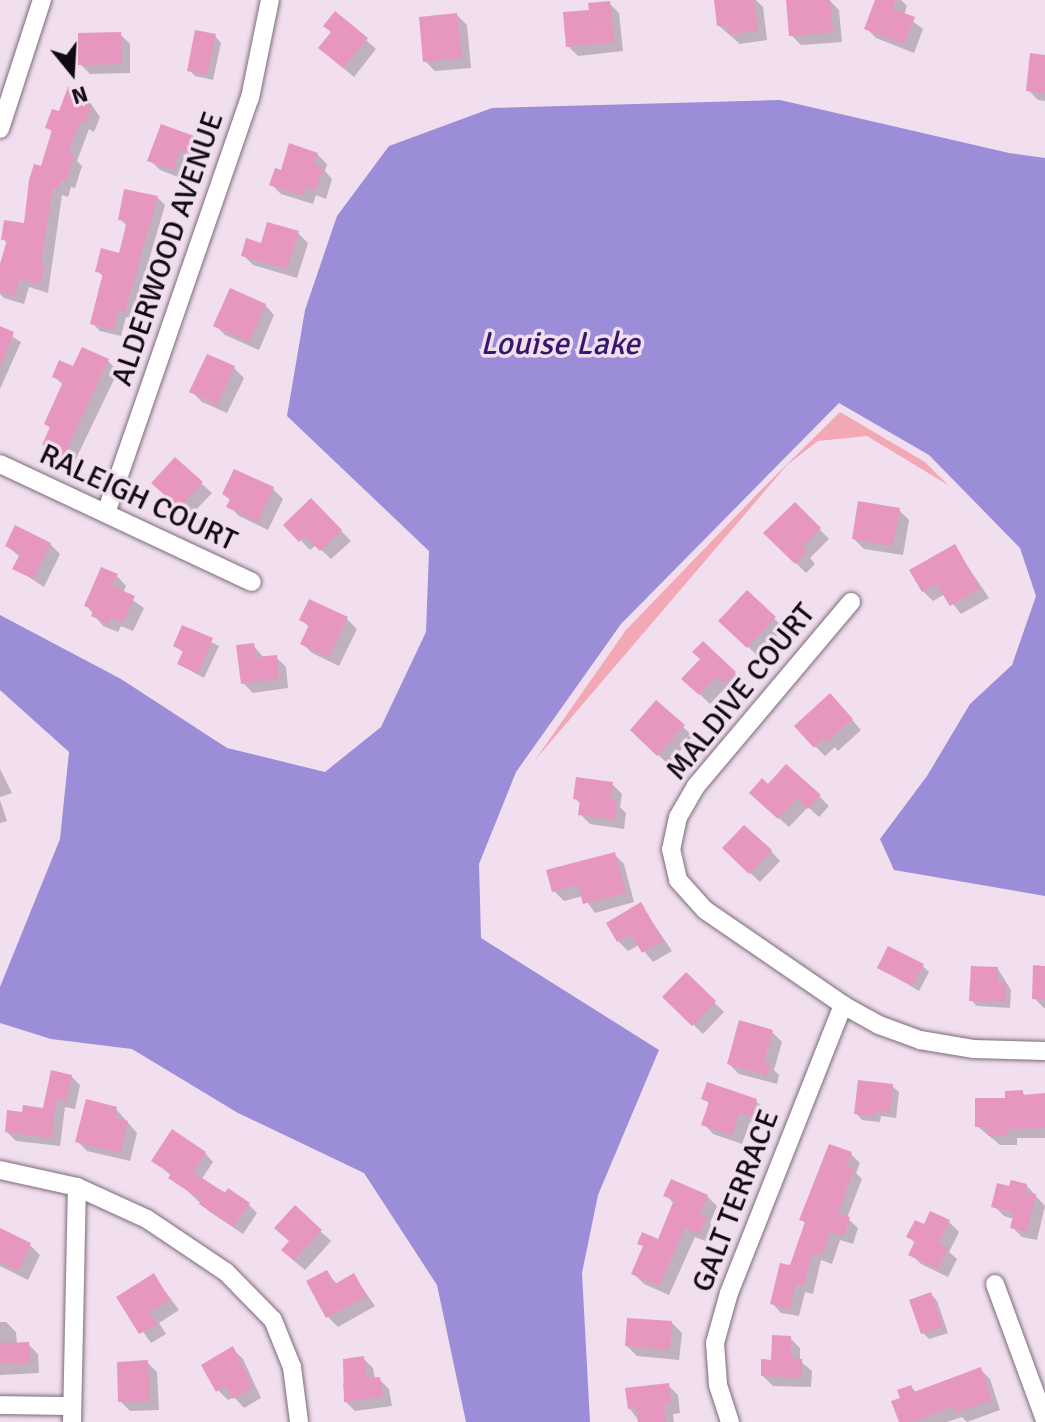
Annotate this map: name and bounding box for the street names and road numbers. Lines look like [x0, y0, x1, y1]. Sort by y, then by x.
street label: ALDERWOOD AVENUE [104, 107, 232, 391]
street label: RALEIGH COURT [34, 437, 242, 559]
street label: MALDIVE COURT [659, 596, 823, 788]
street label: GALT TERRACE [685, 1105, 787, 1297]

